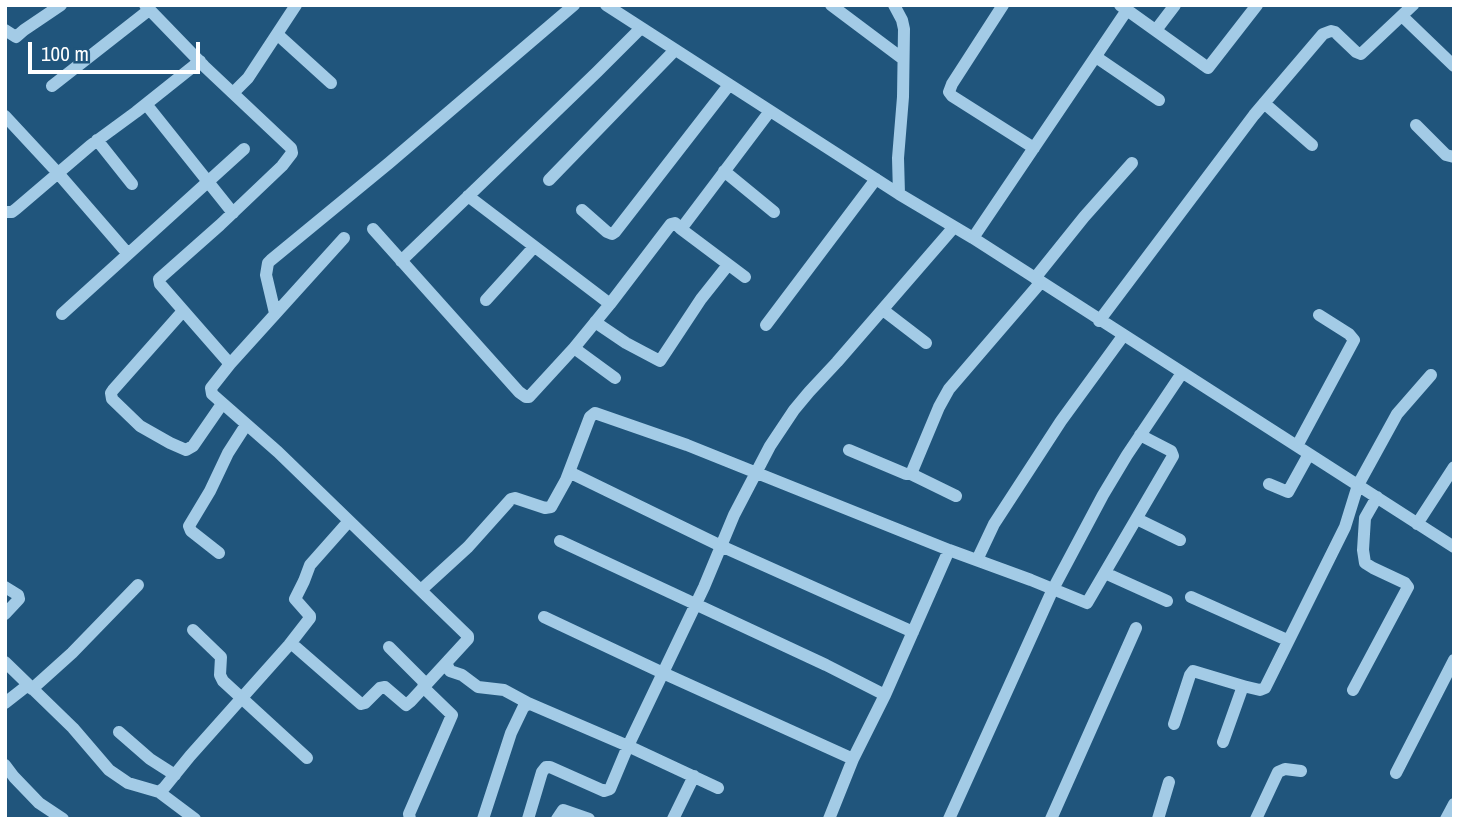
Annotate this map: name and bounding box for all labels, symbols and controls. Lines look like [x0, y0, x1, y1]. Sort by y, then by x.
scale bar [32, 28, 203, 72]
text: 100 m [41, 39, 89, 68]

